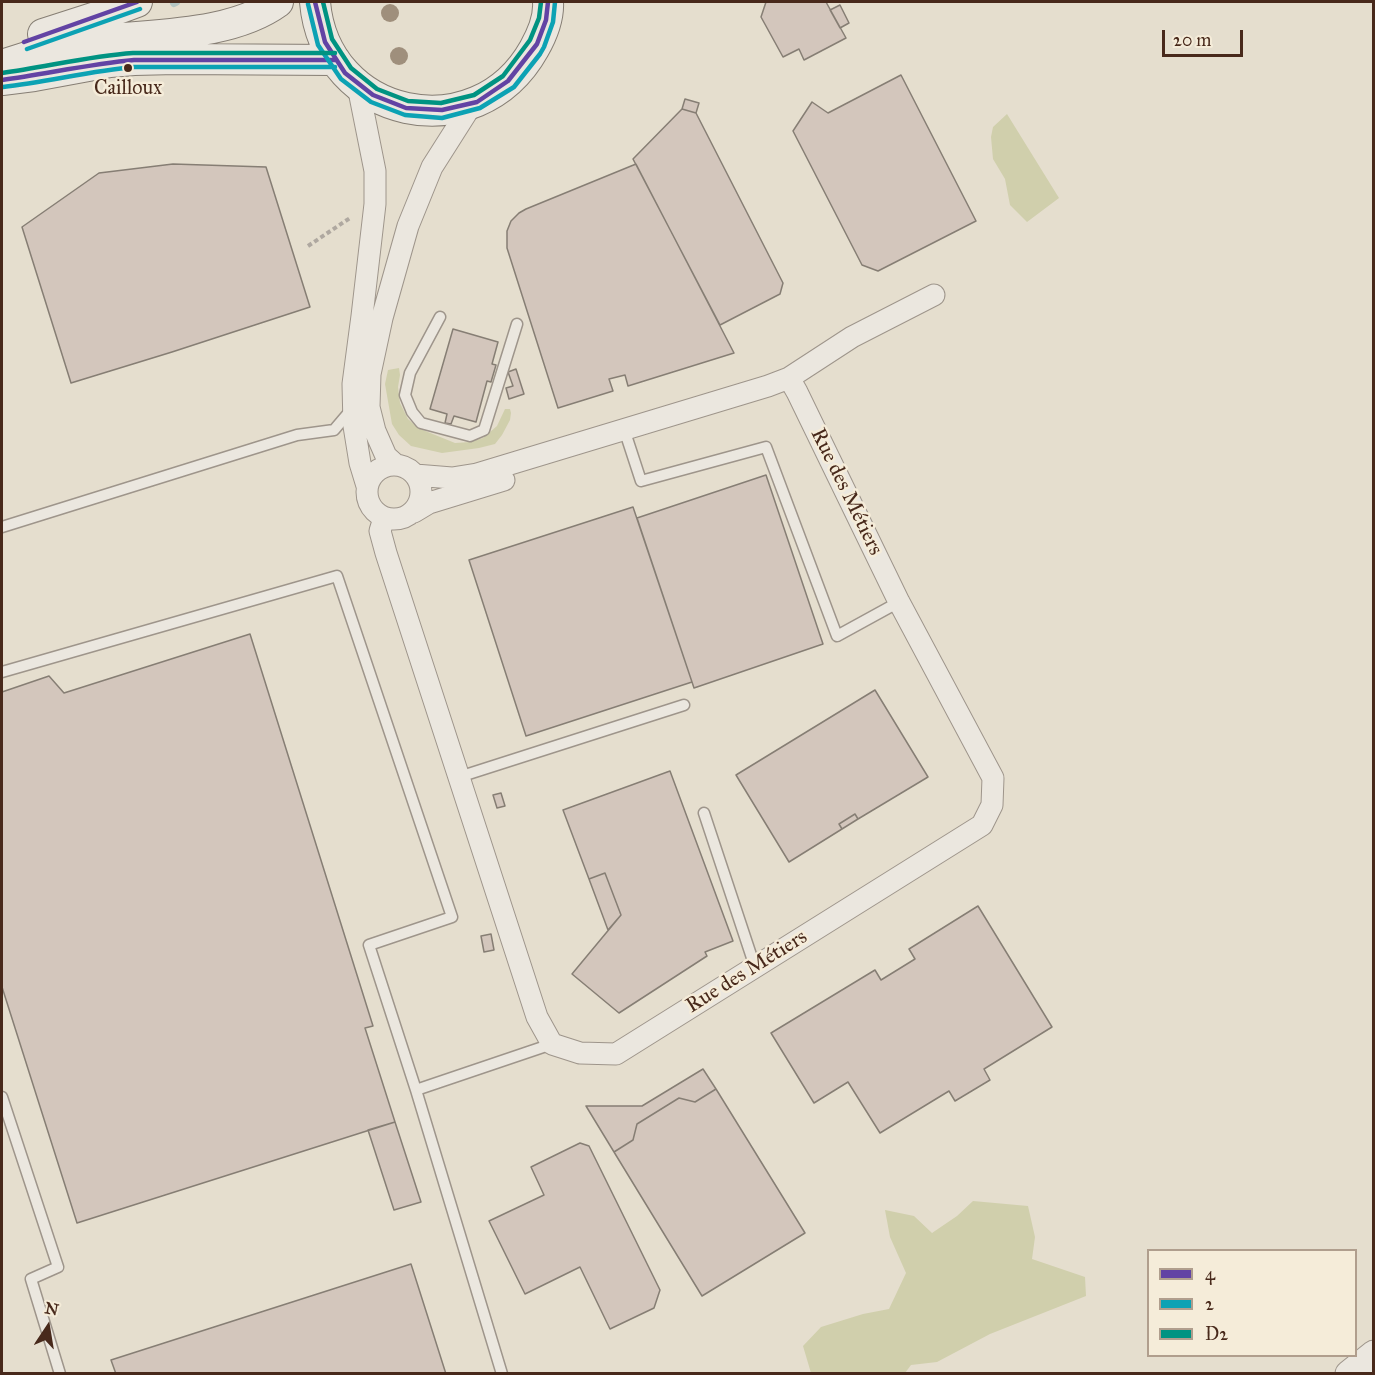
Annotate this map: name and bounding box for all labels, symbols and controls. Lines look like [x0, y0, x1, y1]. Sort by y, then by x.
scale bar [1165, 18, 1246, 56]
text: 20 m [1173, 29, 1211, 51]
marker: Cailloux [122, 62, 134, 74]
place label: Cailloux [94, 77, 162, 101]
street label: Rue des Métiers [804, 424, 888, 560]
street label: Rue des Métiers [682, 925, 812, 1019]
legend [1147, 1249, 1357, 1357]
text: 4 [1205, 1263, 1215, 1285]
text: 2 [1205, 1293, 1214, 1315]
north arrow [18, 1297, 78, 1357]
text: N [43, 1298, 60, 1320]
text: D2 [1205, 1323, 1228, 1345]

